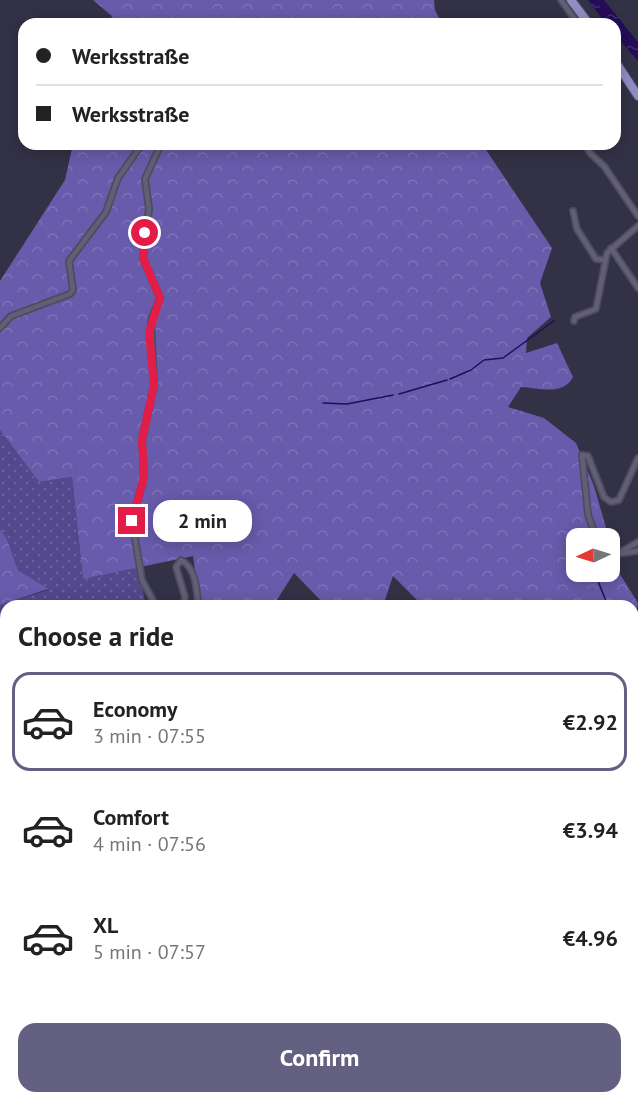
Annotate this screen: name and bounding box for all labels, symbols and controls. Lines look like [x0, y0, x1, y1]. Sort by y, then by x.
text: Werksstraße [72, 42, 189, 70]
text: Werksstraße [72, 100, 189, 128]
route start [131, 219, 158, 246]
callout: 2 min [153, 500, 252, 542]
route end [118, 507, 145, 534]
text: 2 min [178, 508, 227, 534]
north arrow [566, 528, 620, 582]
map controls [566, 528, 620, 582]
text: Choose a ride [18, 619, 174, 653]
icon: car [21, 695, 75, 749]
text: Economy [93, 695, 177, 723]
text: €2.92 [563, 708, 618, 736]
text: 3 min · 07:55 [93, 723, 206, 749]
icon: car [21, 803, 75, 857]
text: Comfort [93, 803, 169, 831]
text: €3.94 [563, 816, 618, 844]
text: 4 min · 07:56 [93, 831, 206, 857]
icon: car [21, 911, 75, 965]
text: XL [93, 911, 118, 939]
text: €4.96 [563, 924, 618, 952]
text: 5 min · 07:57 [93, 939, 206, 965]
button: Confirm [18, 1023, 621, 1092]

